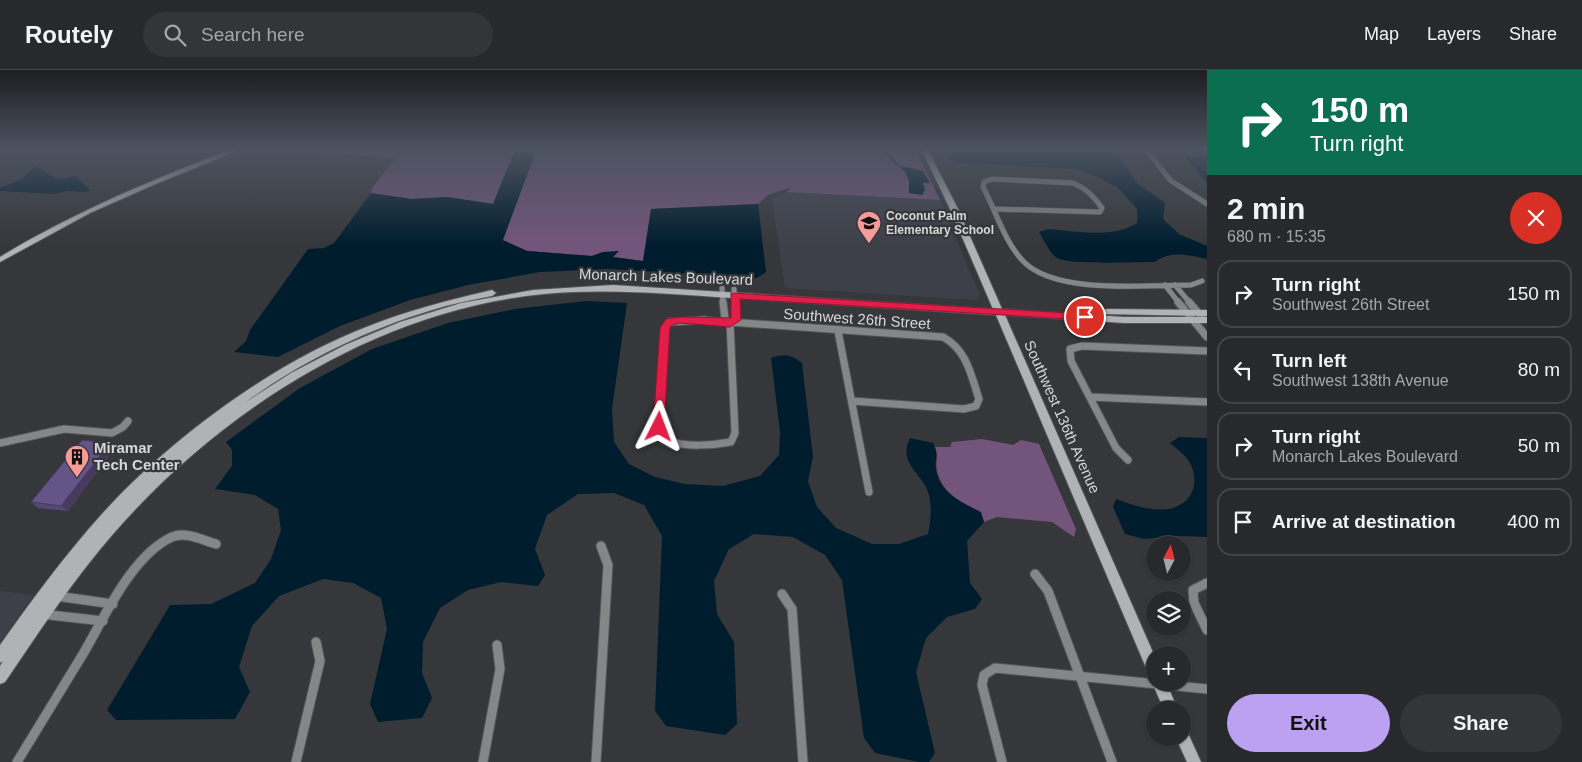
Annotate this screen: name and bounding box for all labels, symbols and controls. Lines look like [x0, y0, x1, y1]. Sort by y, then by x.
search box [143, 12, 493, 57]
text: Routely [25, 21, 113, 48]
icon: search [161, 21, 189, 49]
text: Search here [201, 24, 305, 45]
text: Map [1364, 24, 1399, 44]
text: Layers [1427, 24, 1481, 44]
text: Share [1509, 24, 1557, 44]
icon: right [1227, 90, 1292, 155]
text: 150 m [1310, 90, 1409, 129]
text: Turn right [1310, 131, 1403, 156]
text: 2 min [1227, 192, 1305, 225]
button: close [1510, 192, 1562, 244]
place label: Coconut Palm Elementary School [886, 209, 994, 237]
school or university icon: Coconut Palm Elementary School [856, 210, 882, 244]
text: 680 m · 15:35 [1227, 228, 1326, 245]
street label: Monarch Lakes Boulevard [579, 265, 753, 288]
text: Turn right [1272, 274, 1360, 295]
icon: right [1229, 280, 1257, 308]
text: 150 m [1507, 283, 1560, 304]
pin [1064, 296, 1106, 338]
text: Southwest 26th Street [1272, 296, 1429, 313]
icon: arrive [1071, 303, 1099, 331]
street label: Southwest 26th Street [783, 305, 932, 332]
street label: Southwest 136th Avenue [1021, 338, 1104, 496]
text: Turn left [1272, 350, 1347, 371]
icon: left [1229, 356, 1257, 384]
text: 80 m [1518, 359, 1560, 380]
text: Southwest 138th Avenue [1272, 372, 1449, 389]
position arrow [632, 400, 684, 452]
text: Turn right [1272, 426, 1360, 447]
icon: right [1229, 432, 1257, 460]
text: 50 m [1518, 435, 1560, 456]
place label: Miramar Tech Center [94, 439, 180, 473]
building icon: Miramar Tech Center [64, 444, 90, 478]
text: Monarch Lakes Boulevard [1272, 448, 1458, 465]
icon: arrive [1229, 508, 1257, 536]
text: Arrive at destination [1272, 511, 1456, 532]
text: 400 m [1507, 511, 1560, 532]
north arrow [1146, 536, 1191, 581]
map controls [1146, 536, 1191, 746]
button: layers [1146, 591, 1191, 636]
button: + [1146, 646, 1191, 691]
button: Exit [1227, 694, 1390, 752]
button: Share [1400, 694, 1562, 752]
button: − [1146, 701, 1191, 746]

